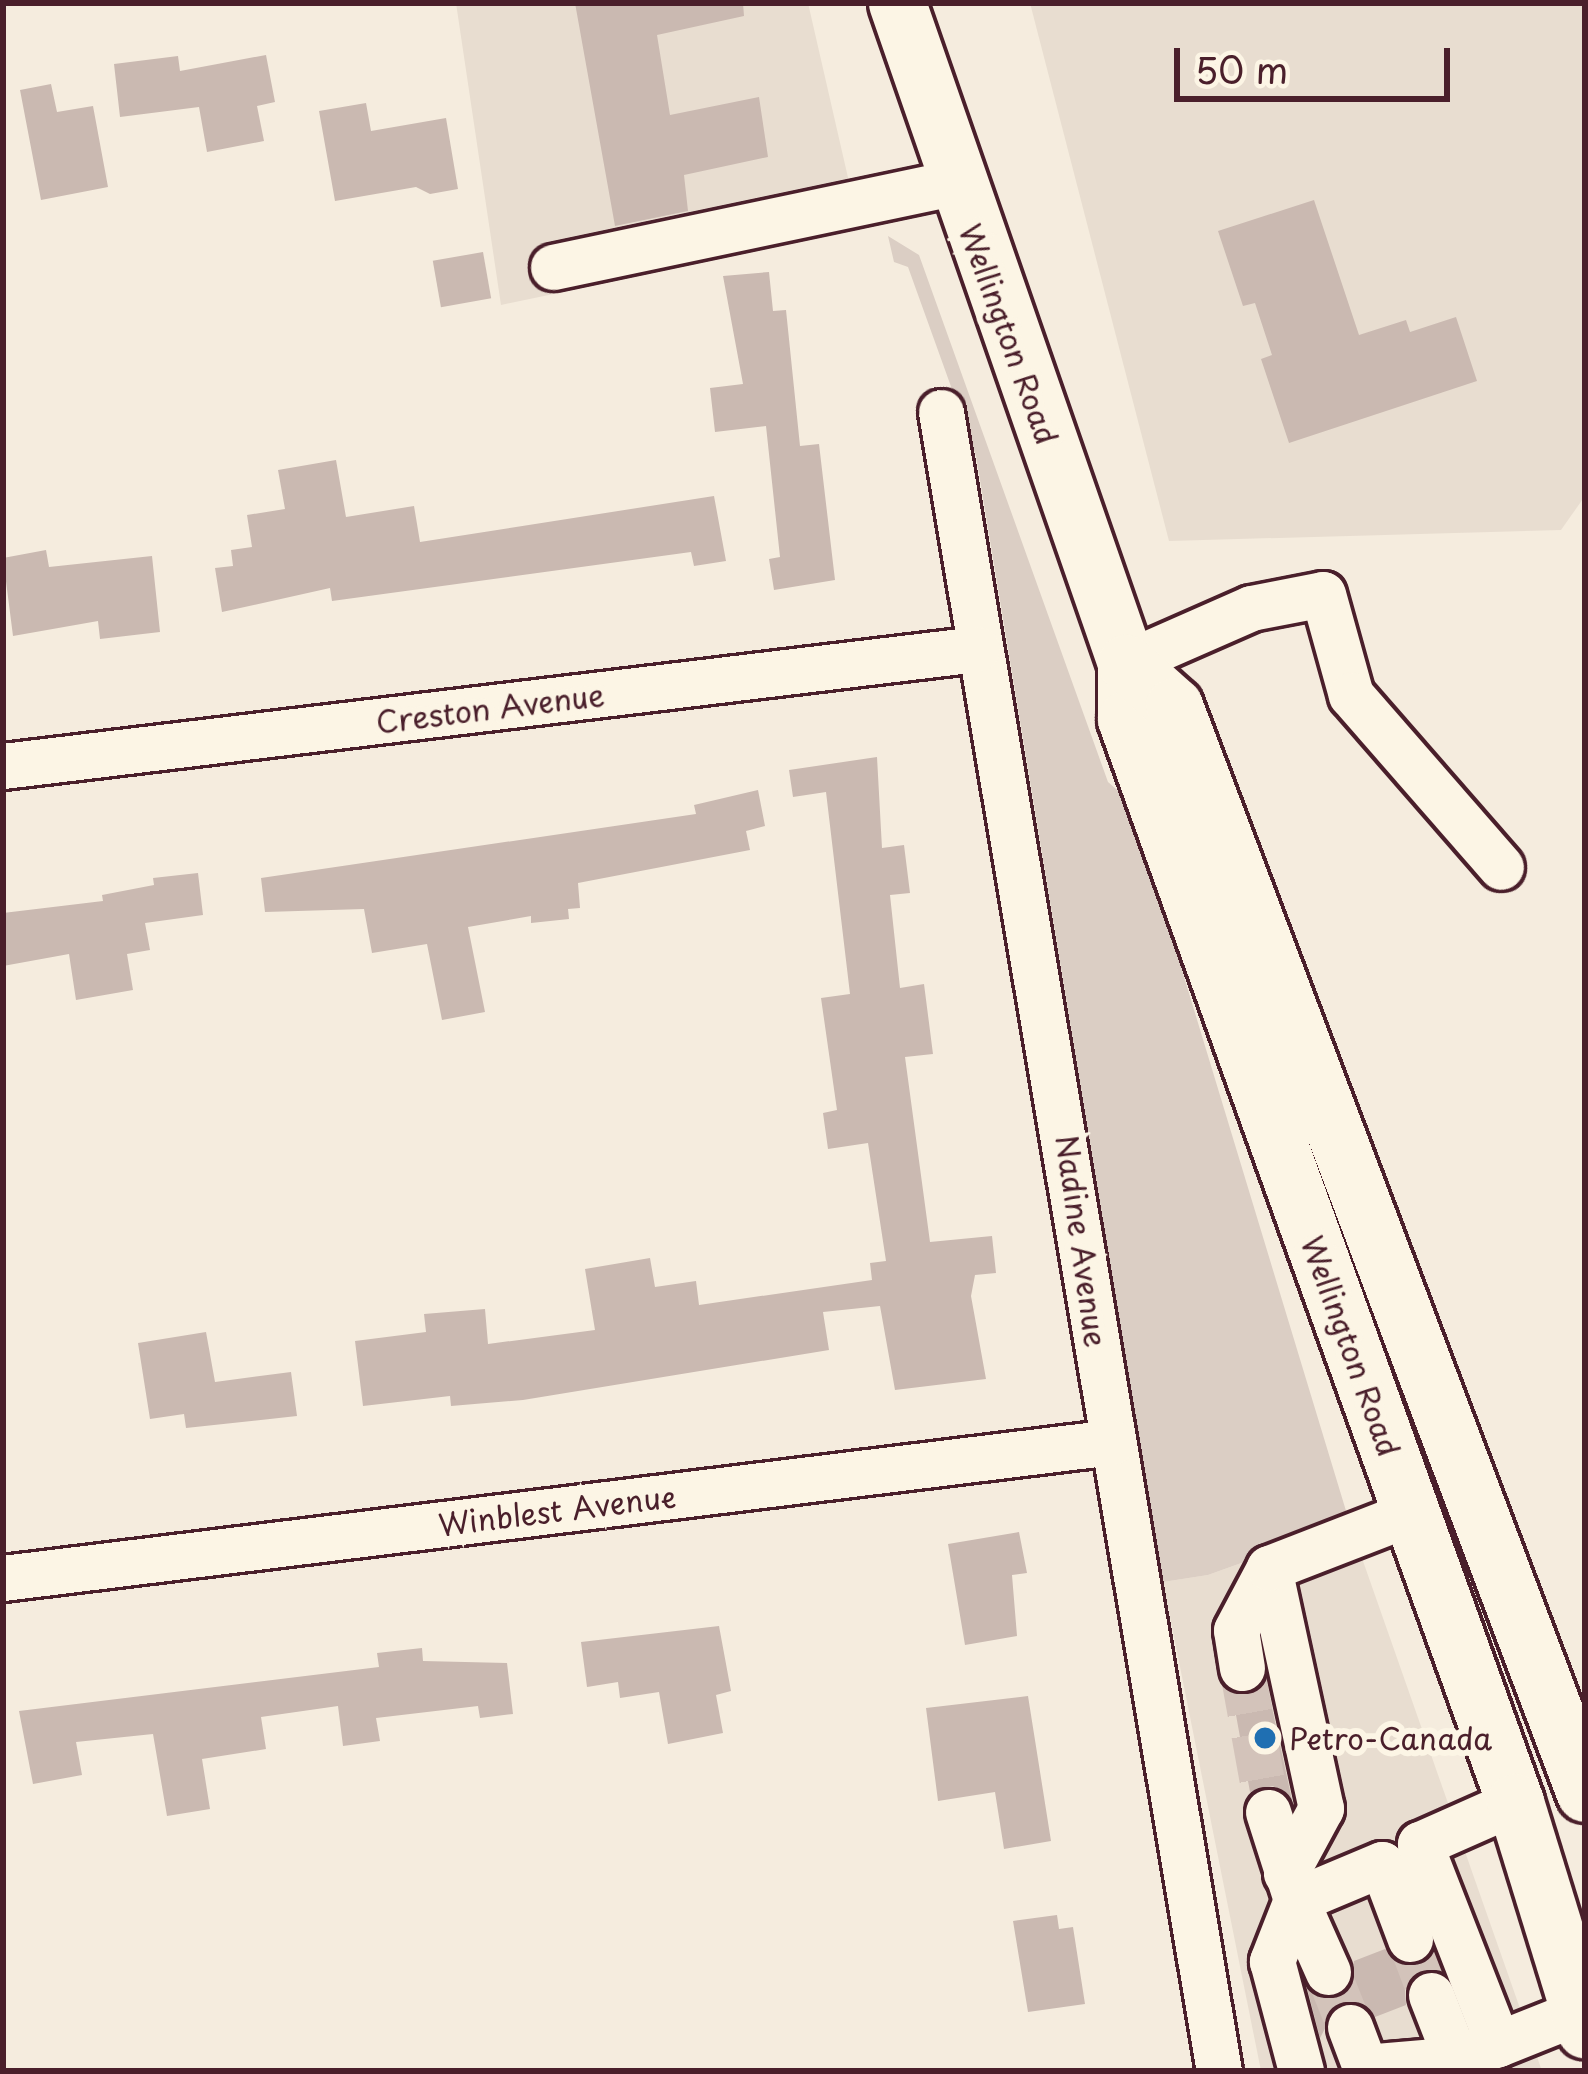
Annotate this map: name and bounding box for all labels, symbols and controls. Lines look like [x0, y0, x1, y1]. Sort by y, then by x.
scale bar [1180, 24, 1456, 98]
text: 50 m [1195, 42, 1288, 96]
street label: Wellington Road [952, 219, 1066, 449]
street label: Creston Avenue [375, 676, 605, 740]
street label: Nadine Avenue [1049, 1133, 1115, 1349]
street label: Wellington Road [1294, 1231, 1408, 1461]
street label: Winblest Avenue [437, 1478, 677, 1542]
place label: Petro-Canada [1289, 1720, 1492, 1756]
marker: Petro-Canada [1252, 1725, 1278, 1751]

